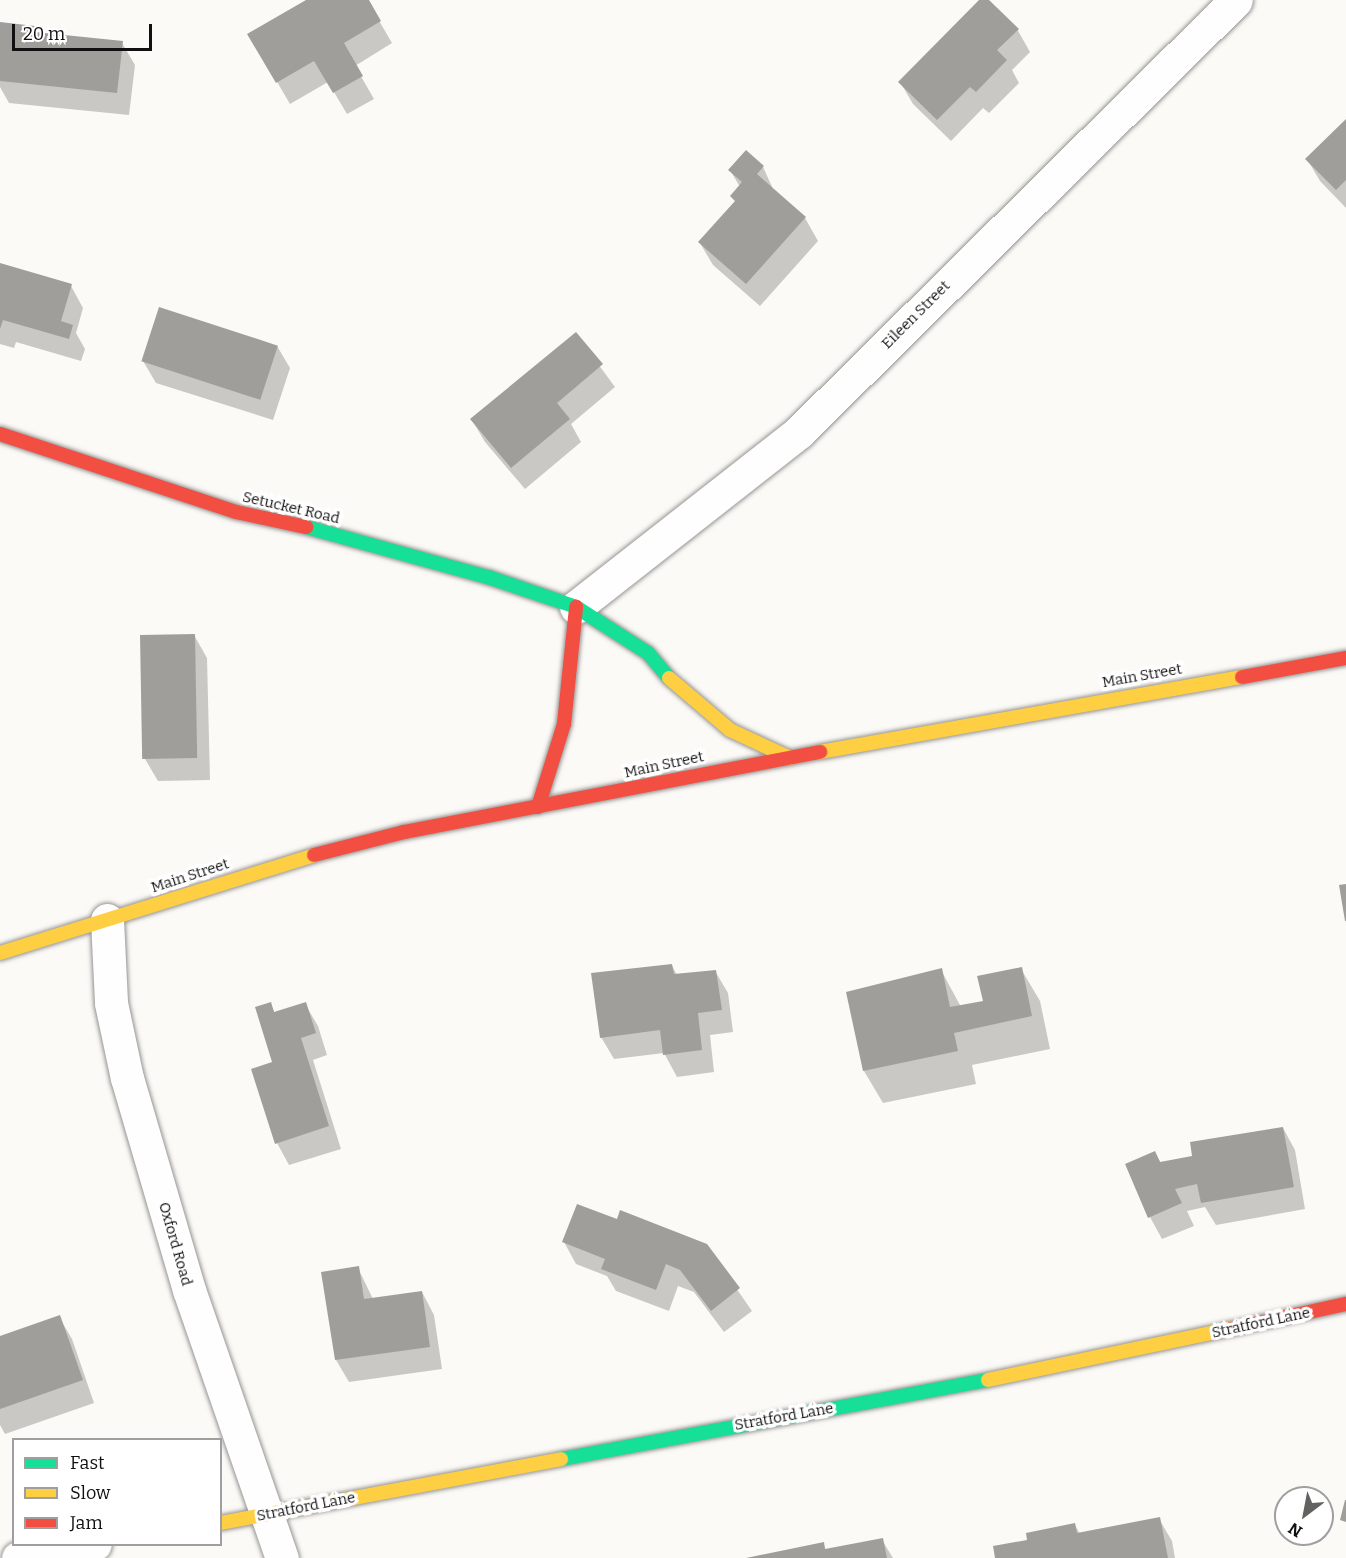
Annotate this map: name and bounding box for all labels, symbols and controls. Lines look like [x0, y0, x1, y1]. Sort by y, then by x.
scale bar [15, 12, 154, 50]
text: 20 m [23, 23, 65, 45]
street label: Eileen Street [878, 277, 954, 353]
street label: Setucket Road [241, 488, 341, 528]
street label: Main Street [1101, 660, 1183, 692]
street label: Main Street [623, 748, 705, 782]
street label: Main Street [149, 855, 231, 897]
street label: Oxford Road [154, 1200, 196, 1288]
street label: Stratford Lane [1210, 1304, 1312, 1342]
street label: Stratford Lane [733, 1399, 835, 1435]
legend [12, 1438, 222, 1546]
text: Fast [70, 1452, 105, 1474]
text: Slow [70, 1482, 110, 1504]
north arrow [1274, 1486, 1334, 1546]
street label: Stratford Lane [255, 1489, 357, 1525]
text: Jam [70, 1512, 103, 1534]
text: N [1285, 1519, 1306, 1541]

